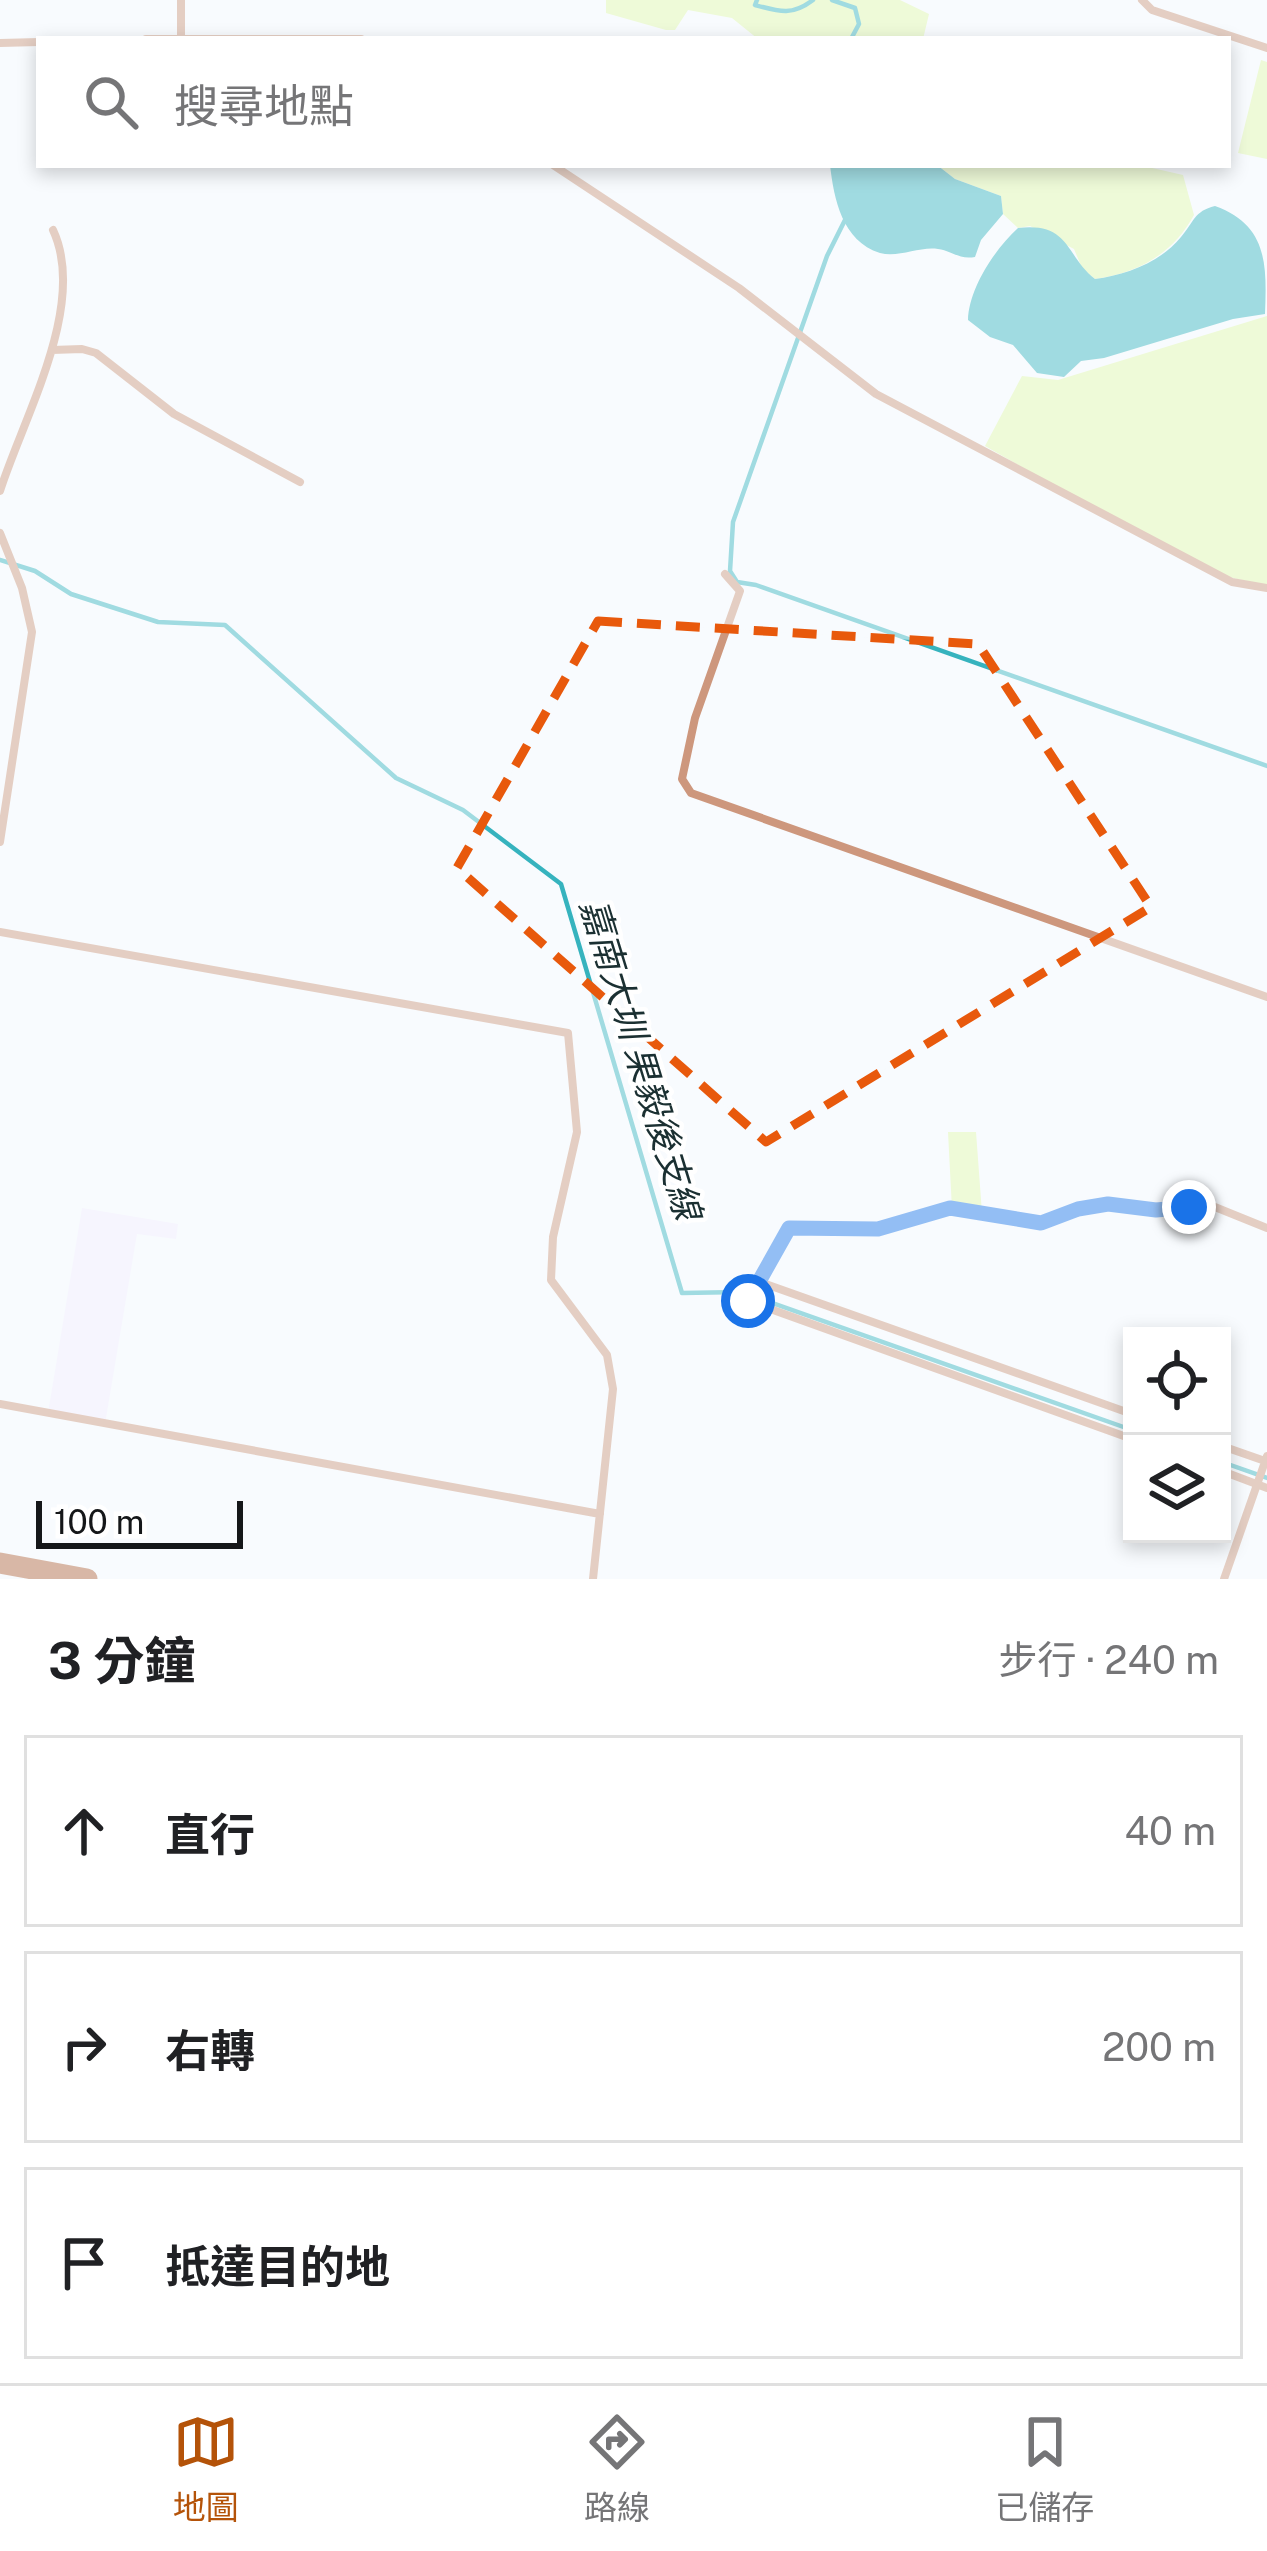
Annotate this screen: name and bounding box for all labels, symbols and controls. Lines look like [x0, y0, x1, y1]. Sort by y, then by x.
search box [36, 36, 1231, 168]
icon: search [78, 69, 144, 135]
text: 搜尋地點 [174, 79, 354, 132]
water label: 嘉南大圳 果毅後支線 [572, 894, 711, 1228]
route end [1162, 1180, 1216, 1234]
route start [721, 1274, 775, 1328]
map controls [1123, 1327, 1231, 1543]
button: locate [1123, 1327, 1231, 1435]
button: layers [1123, 1435, 1231, 1543]
scale bar [36, 1495, 243, 1548]
text: 100 m [54, 1503, 144, 1541]
text: 3 分鐘 [48, 1631, 195, 1690]
text: 步行 · 240 m [999, 1637, 1219, 1683]
icon: ahead [51, 1798, 117, 1864]
text: 直行 [165, 1808, 255, 1861]
text: 40 m [1124, 1808, 1216, 1854]
icon: right [51, 2014, 117, 2080]
text: 右轉 [165, 2024, 255, 2077]
text: 200 m [1102, 2024, 1216, 2070]
icon: arrive [51, 2230, 117, 2296]
text: 抵達目的地 [165, 2240, 390, 2293]
tab: 地圖 [173, 2409, 239, 2529]
tab: 路線 [584, 2409, 650, 2529]
tab: 已儲存 [995, 2409, 1094, 2529]

